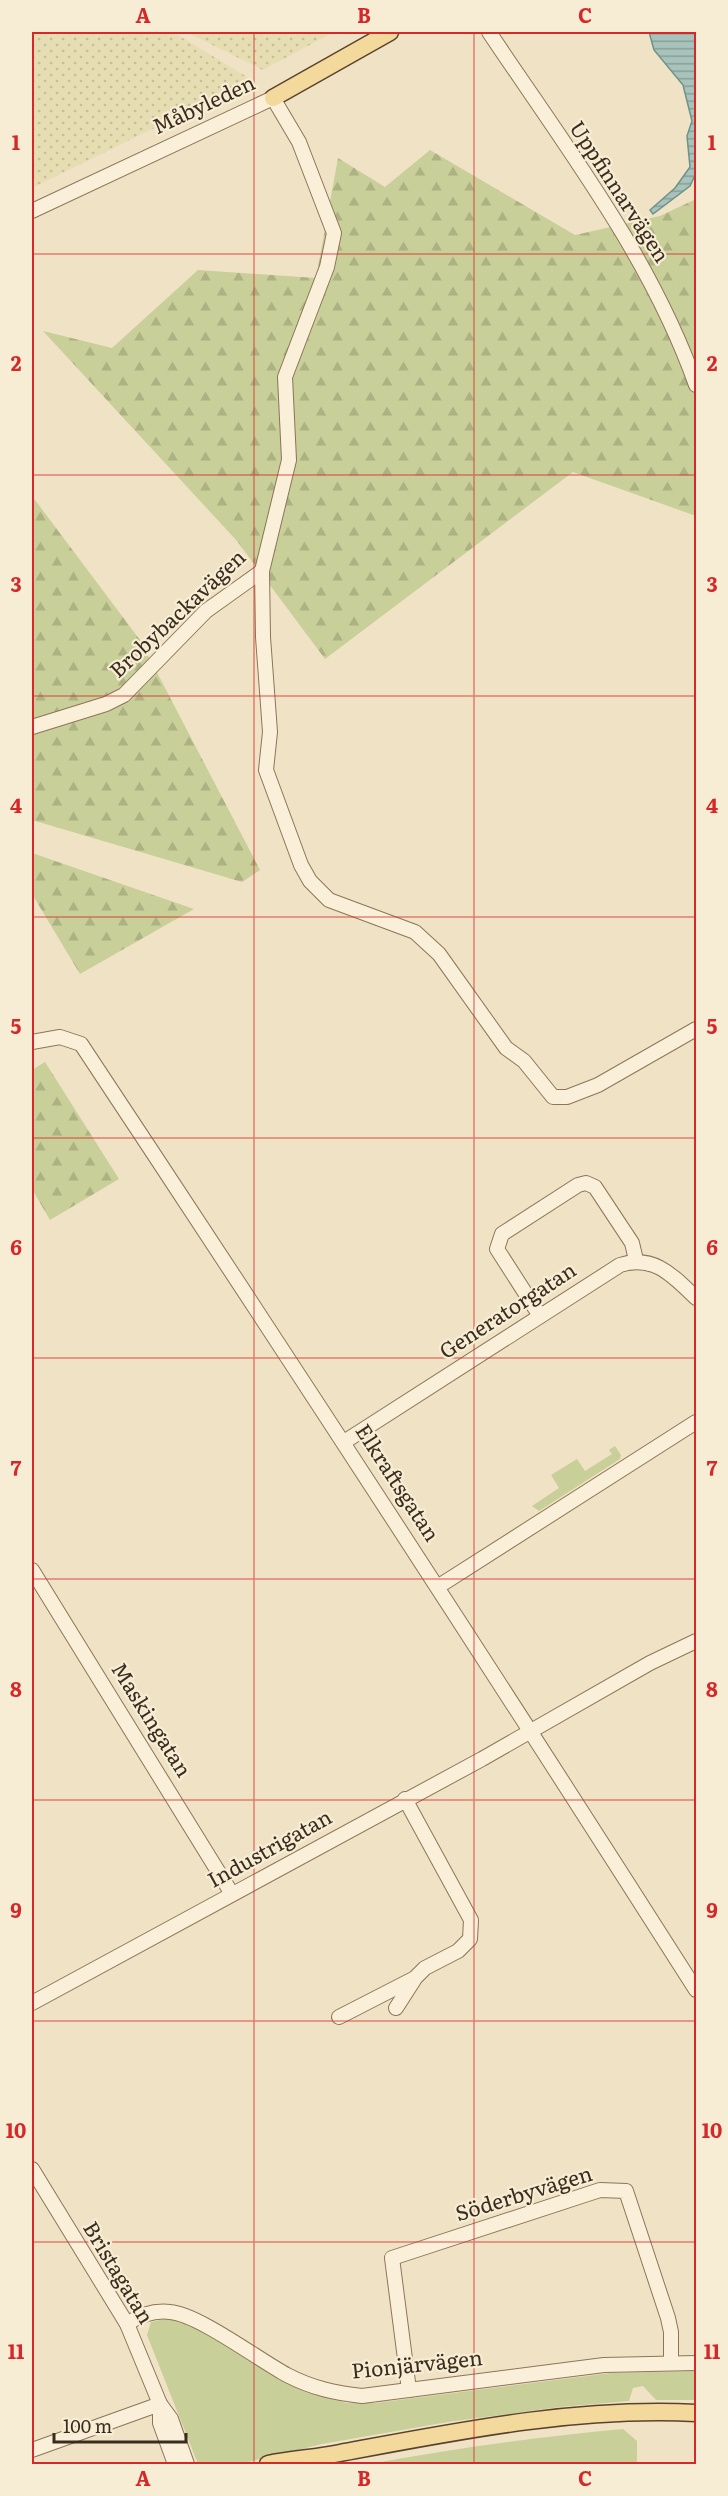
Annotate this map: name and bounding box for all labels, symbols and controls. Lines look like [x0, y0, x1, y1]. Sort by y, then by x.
text: A [135, 0, 151, 29]
text: B [357, 0, 371, 29]
text: C [578, 0, 592, 29]
street label: Måbyleden [146, 65, 260, 140]
street label: Uppfinnarvägen [564, 114, 679, 268]
text: 1 [12, 126, 20, 156]
text: 1 [708, 126, 716, 156]
text: 2 [11, 347, 22, 377]
text: 2 [707, 347, 718, 377]
street label: Brobybackavägen [101, 541, 251, 684]
text: 3 [10, 568, 22, 598]
text: 3 [706, 568, 718, 598]
text: 4 [10, 789, 22, 819]
text: 4 [706, 789, 718, 819]
text: 5 [11, 1010, 22, 1040]
text: 5 [707, 1010, 718, 1040]
text: 6 [10, 1231, 22, 1261]
text: 6 [706, 1231, 718, 1261]
street label: Generatorgatan [432, 1253, 581, 1365]
street label: Elkraftsgatan [349, 1417, 449, 1547]
text: 7 [11, 1452, 22, 1482]
text: 7 [707, 1452, 718, 1482]
street label: Maskingatan [105, 1655, 201, 1782]
text: 8 [10, 1673, 22, 1703]
text: 8 [706, 1673, 718, 1703]
street label: Industrigatan [201, 1800, 337, 1894]
text: 9 [10, 1894, 22, 1924]
text: 9 [706, 1894, 718, 1924]
text: 10 [6, 2114, 26, 2144]
text: 10 [702, 2114, 722, 2144]
street label: Söderbyvägen [451, 2156, 596, 2227]
street label: Bristagatan [77, 2214, 163, 2329]
text: 11 [8, 2335, 24, 2365]
text: 11 [704, 2335, 720, 2365]
street label: Pionjärvägen [350, 2340, 484, 2385]
scale bar [54, 2406, 186, 2444]
text: 100 m [63, 2412, 112, 2439]
text: A [135, 2462, 151, 2492]
text: B [357, 2462, 371, 2492]
text: C [578, 2462, 592, 2492]

